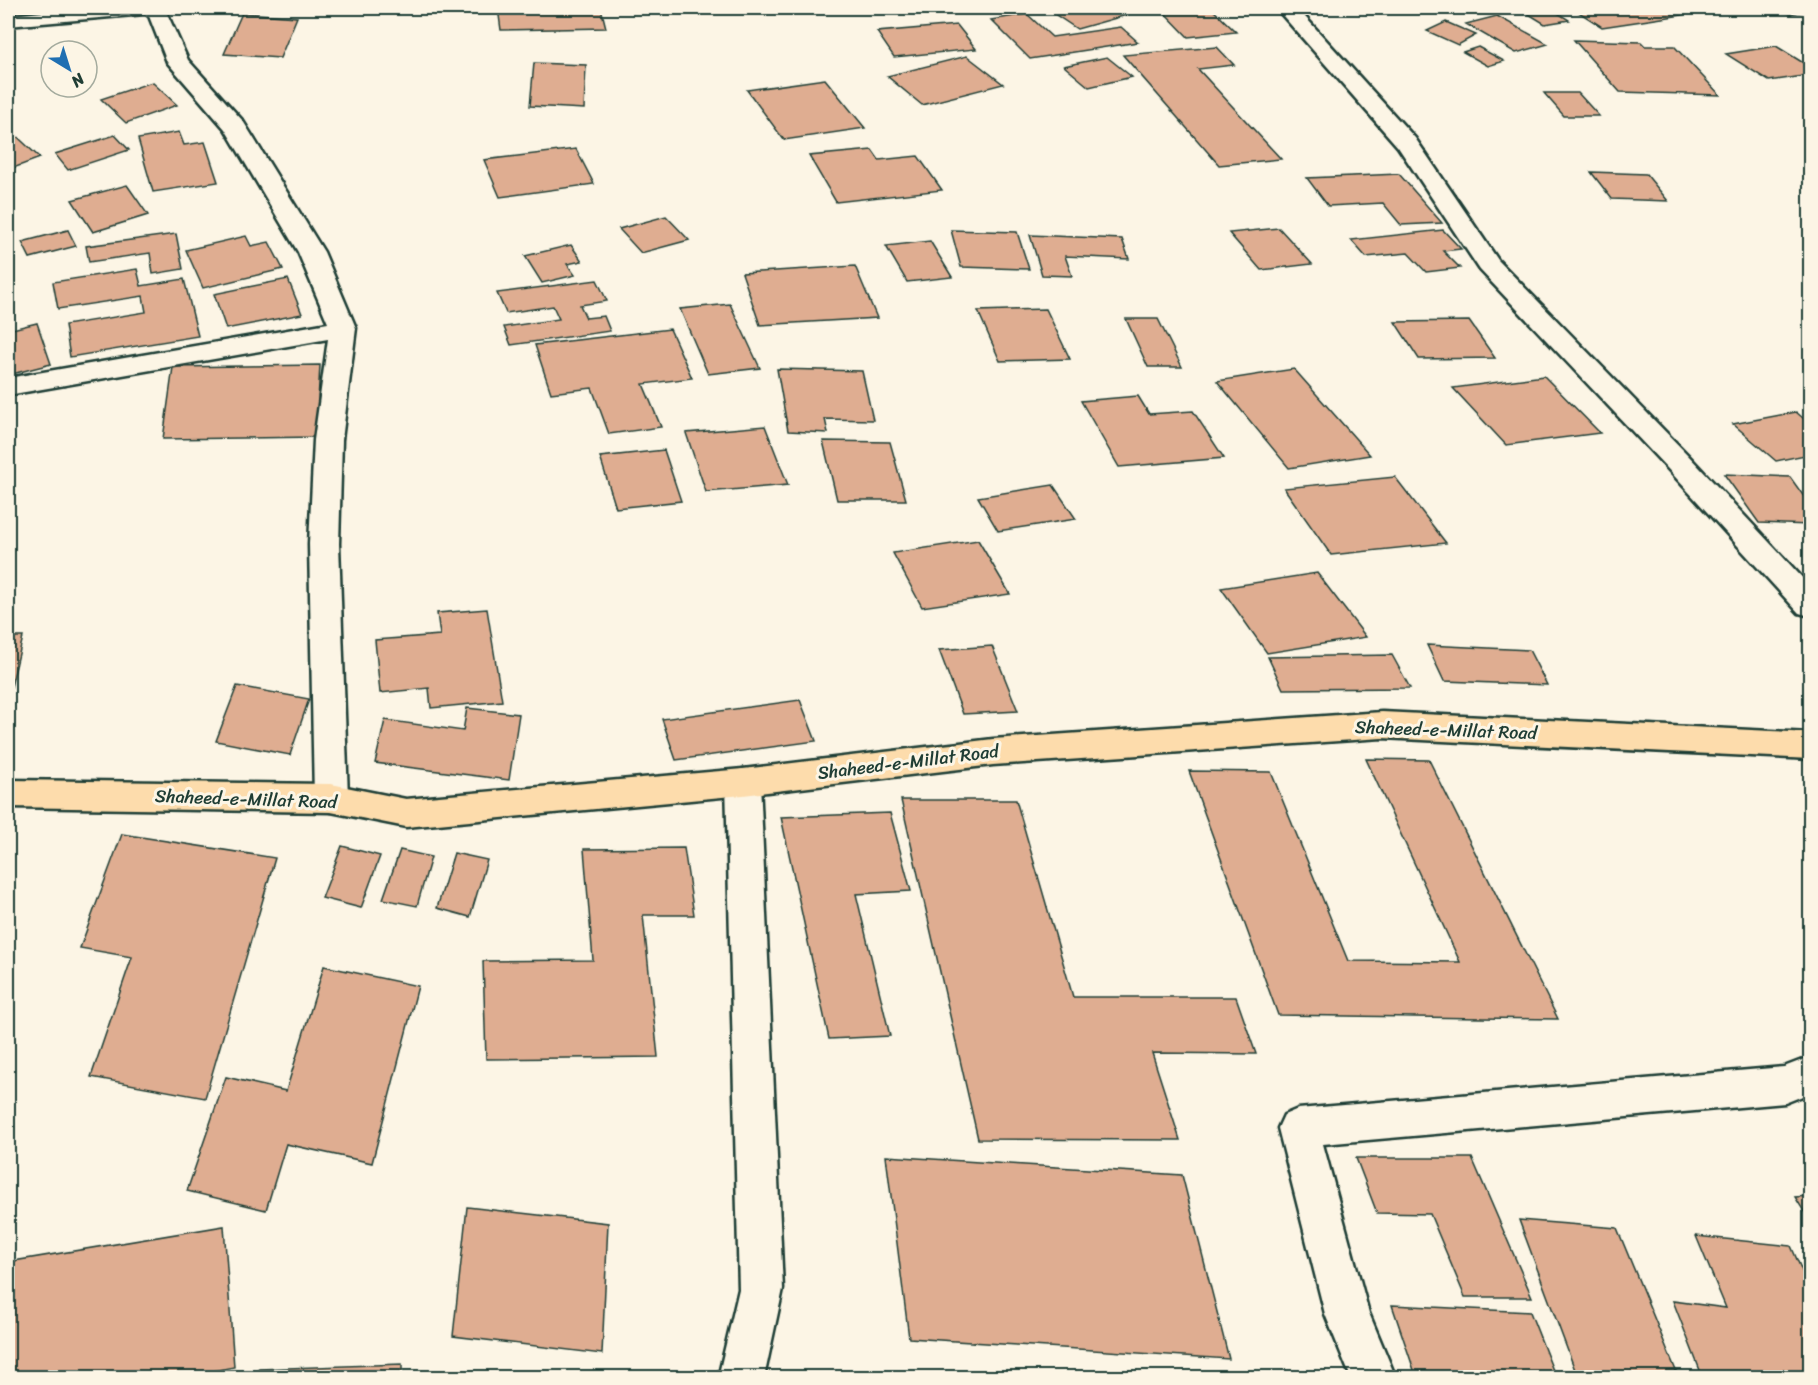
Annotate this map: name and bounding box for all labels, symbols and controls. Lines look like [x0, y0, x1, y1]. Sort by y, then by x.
north arrow [39, 39, 99, 99]
text: N [64, 65, 92, 96]
street label: Shaheed-e-Millat Road [1354, 711, 1539, 749]
street label: Shaheed-e-Millat Road [816, 735, 1002, 789]
street label: Shaheed-e-Millat Road [154, 780, 339, 818]

